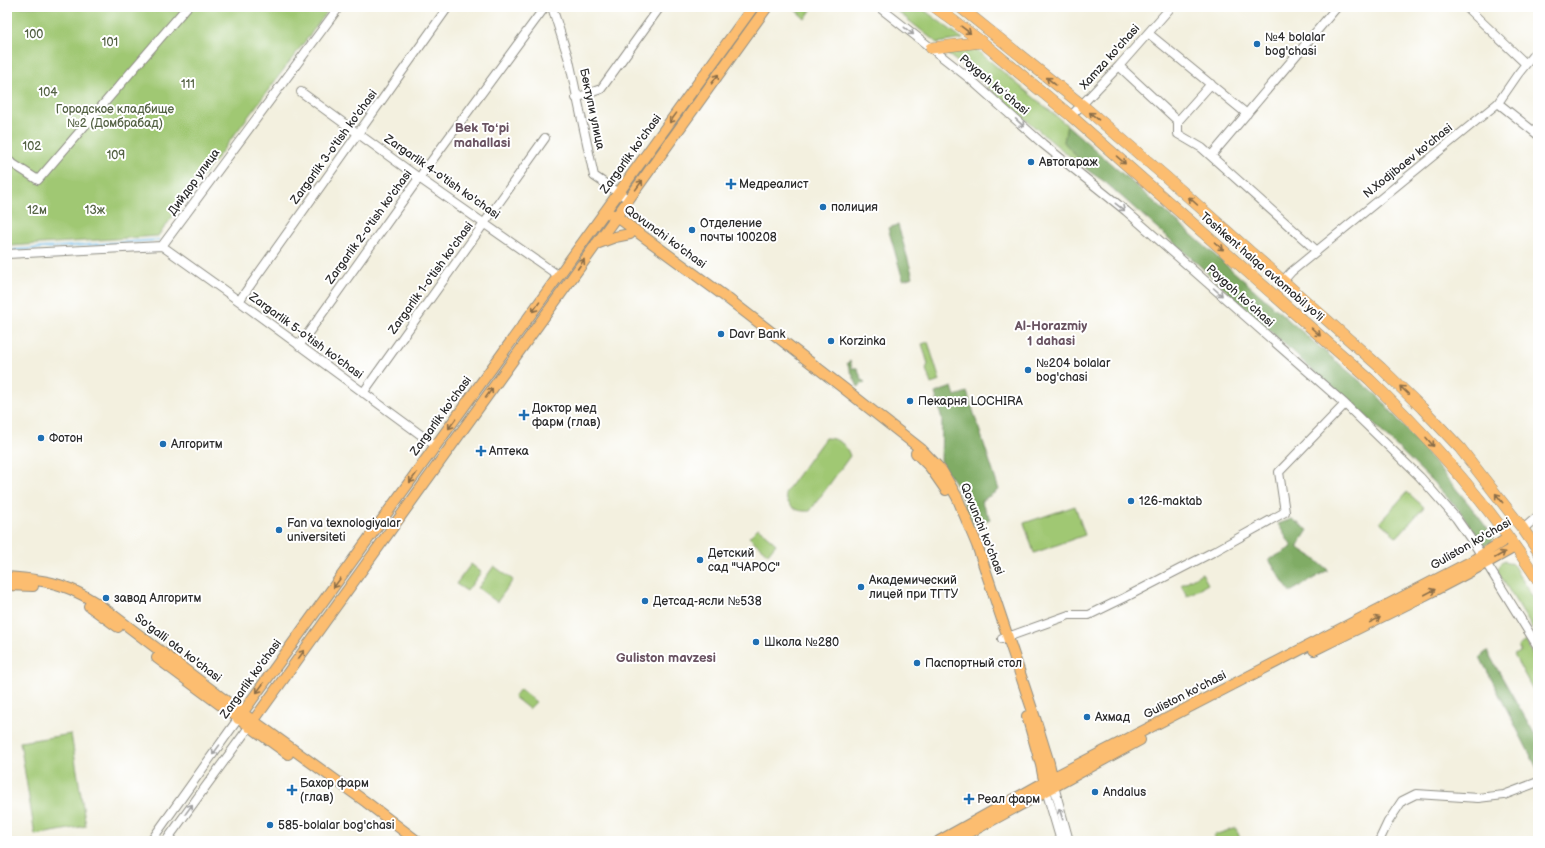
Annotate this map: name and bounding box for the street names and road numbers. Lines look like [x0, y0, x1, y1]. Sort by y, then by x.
street label: Xamza ko'chasi [1076, 21, 1143, 93]
street label: Poygoh koʻchasi [956, 52, 1032, 119]
street label: Бектупи улица [576, 67, 608, 151]
street label: Zargarlik 3-o'tish ko'chasi [287, 87, 381, 208]
street label: Zargarlik ko'chasi [597, 111, 665, 197]
street label: N.Xodjibaev ko'chasi [1360, 120, 1456, 202]
street label: Zargarlik 4-o'tish ko'chasi [380, 131, 503, 223]
street label: Дийдор улица [165, 146, 223, 218]
street label: Zargarlik 2-o'tish ko'chasi [322, 167, 416, 288]
street label: Qovunchi ko'chasi [621, 202, 709, 272]
street label: Toshkent halqa avtomobil yo'li [1197, 209, 1327, 325]
street label: Zargarlik 1-o'tish ko'chasi [385, 219, 477, 338]
street label: Poygoh koʻchasi [1203, 262, 1277, 331]
street label: Zargarlik 5-o'tish ko'chasi [245, 289, 366, 382]
street label: Zargarlik ko'chasi [407, 373, 475, 459]
street label: Qovunchi ko'chasi [957, 481, 1007, 577]
street label: Guliston ko'chasi [1428, 515, 1514, 573]
street label: So'galli ota ko'chasi [132, 610, 225, 686]
street label: Zargarlik ko'chasi [217, 636, 285, 722]
street label: Guliston ko'chasi [1141, 668, 1229, 722]

